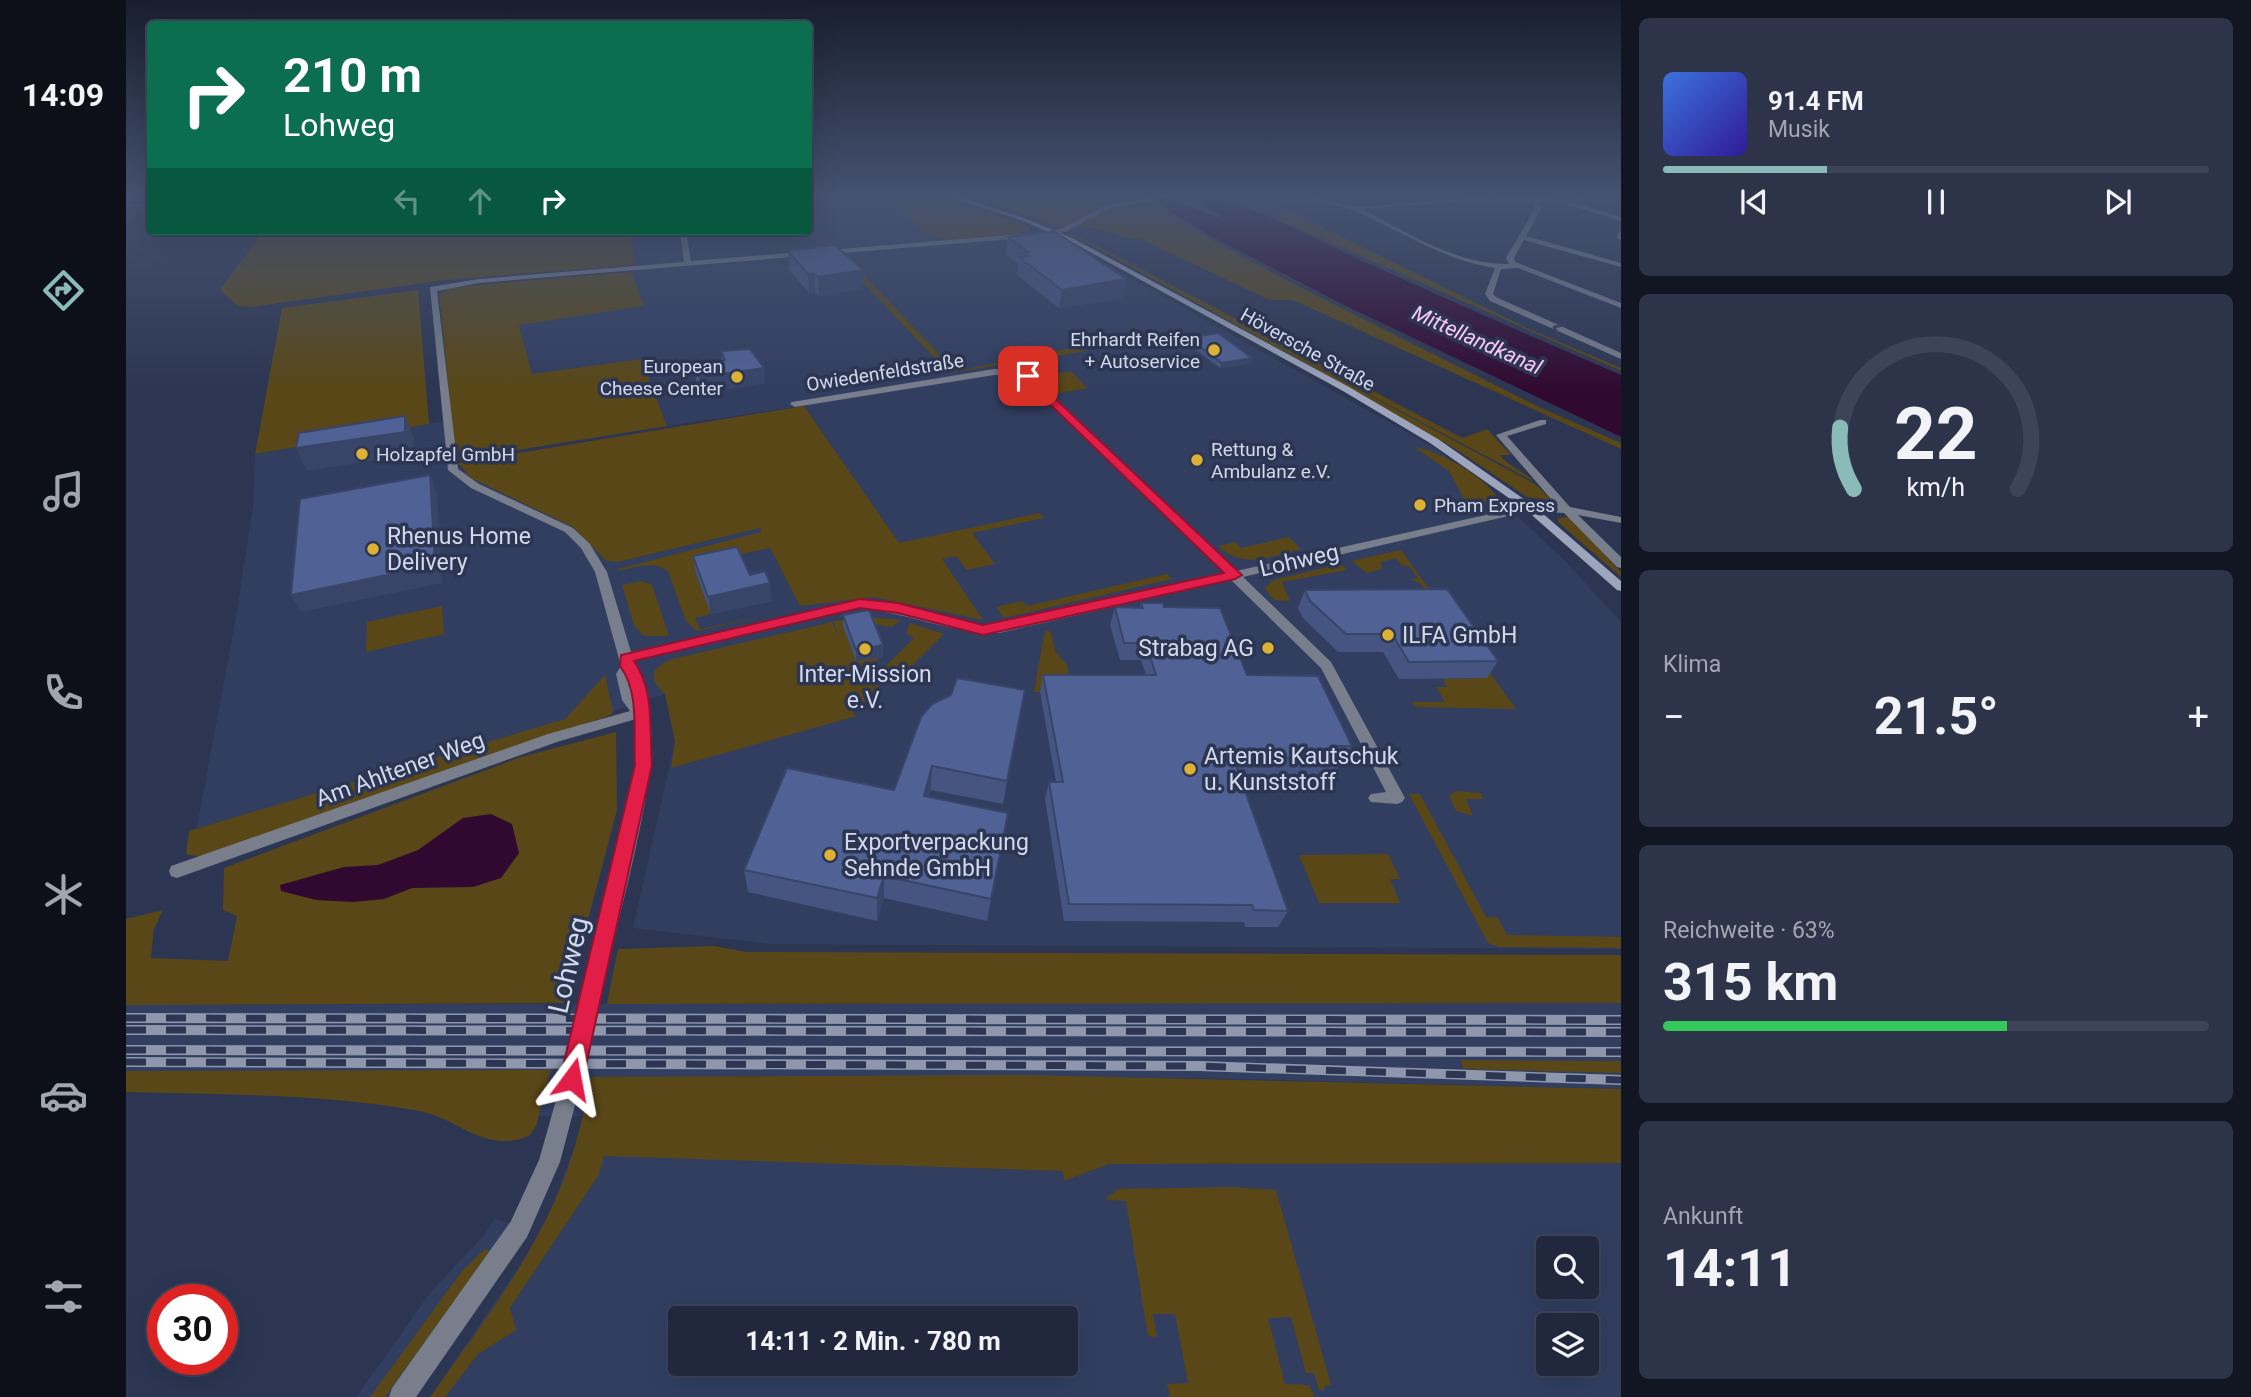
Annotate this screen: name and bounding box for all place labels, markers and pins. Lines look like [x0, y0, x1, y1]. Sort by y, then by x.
place label: Ehrhardt Reifen + Autoservice [1070, 328, 1200, 373]
marker: Ehrhardt Reifen + Autoservice [1206, 342, 1222, 358]
pin [998, 346, 1058, 406]
place label: European Cheese Center [600, 355, 724, 400]
marker: European Cheese Center [729, 369, 745, 385]
place label: Rettung & Ambulanz e.V. [1211, 438, 1331, 483]
place label: Holzapfel GmbH [376, 443, 515, 466]
marker: Holzapfel GmbH [354, 446, 370, 462]
marker: Rettung & Ambulanz e.V. [1189, 452, 1205, 468]
place label: Pham Express [1434, 494, 1555, 517]
marker: Pham Express [1412, 497, 1428, 513]
place label: Rhenus Home Delivery [387, 523, 531, 576]
marker: Rhenus Home Delivery [365, 541, 381, 557]
place label: ILFA GmbH [1402, 622, 1517, 649]
marker: ILFA GmbH [1380, 627, 1396, 643]
place label: Strabag AG [1138, 635, 1254, 662]
marker: Strabag AG [1260, 640, 1276, 656]
marker: Inter-Mission e.V. [857, 641, 873, 657]
place label: Inter-Mission e.V. [798, 661, 932, 714]
place label: Artemis Kautschuk u. Kunststoff [1204, 743, 1399, 796]
marker: Artemis Kautschuk u. Kunststoff [1182, 761, 1198, 777]
place label: Exportverpackung Sehnde GmbH [844, 829, 1029, 882]
marker: Exportverpackung Sehnde GmbH [822, 847, 838, 863]

